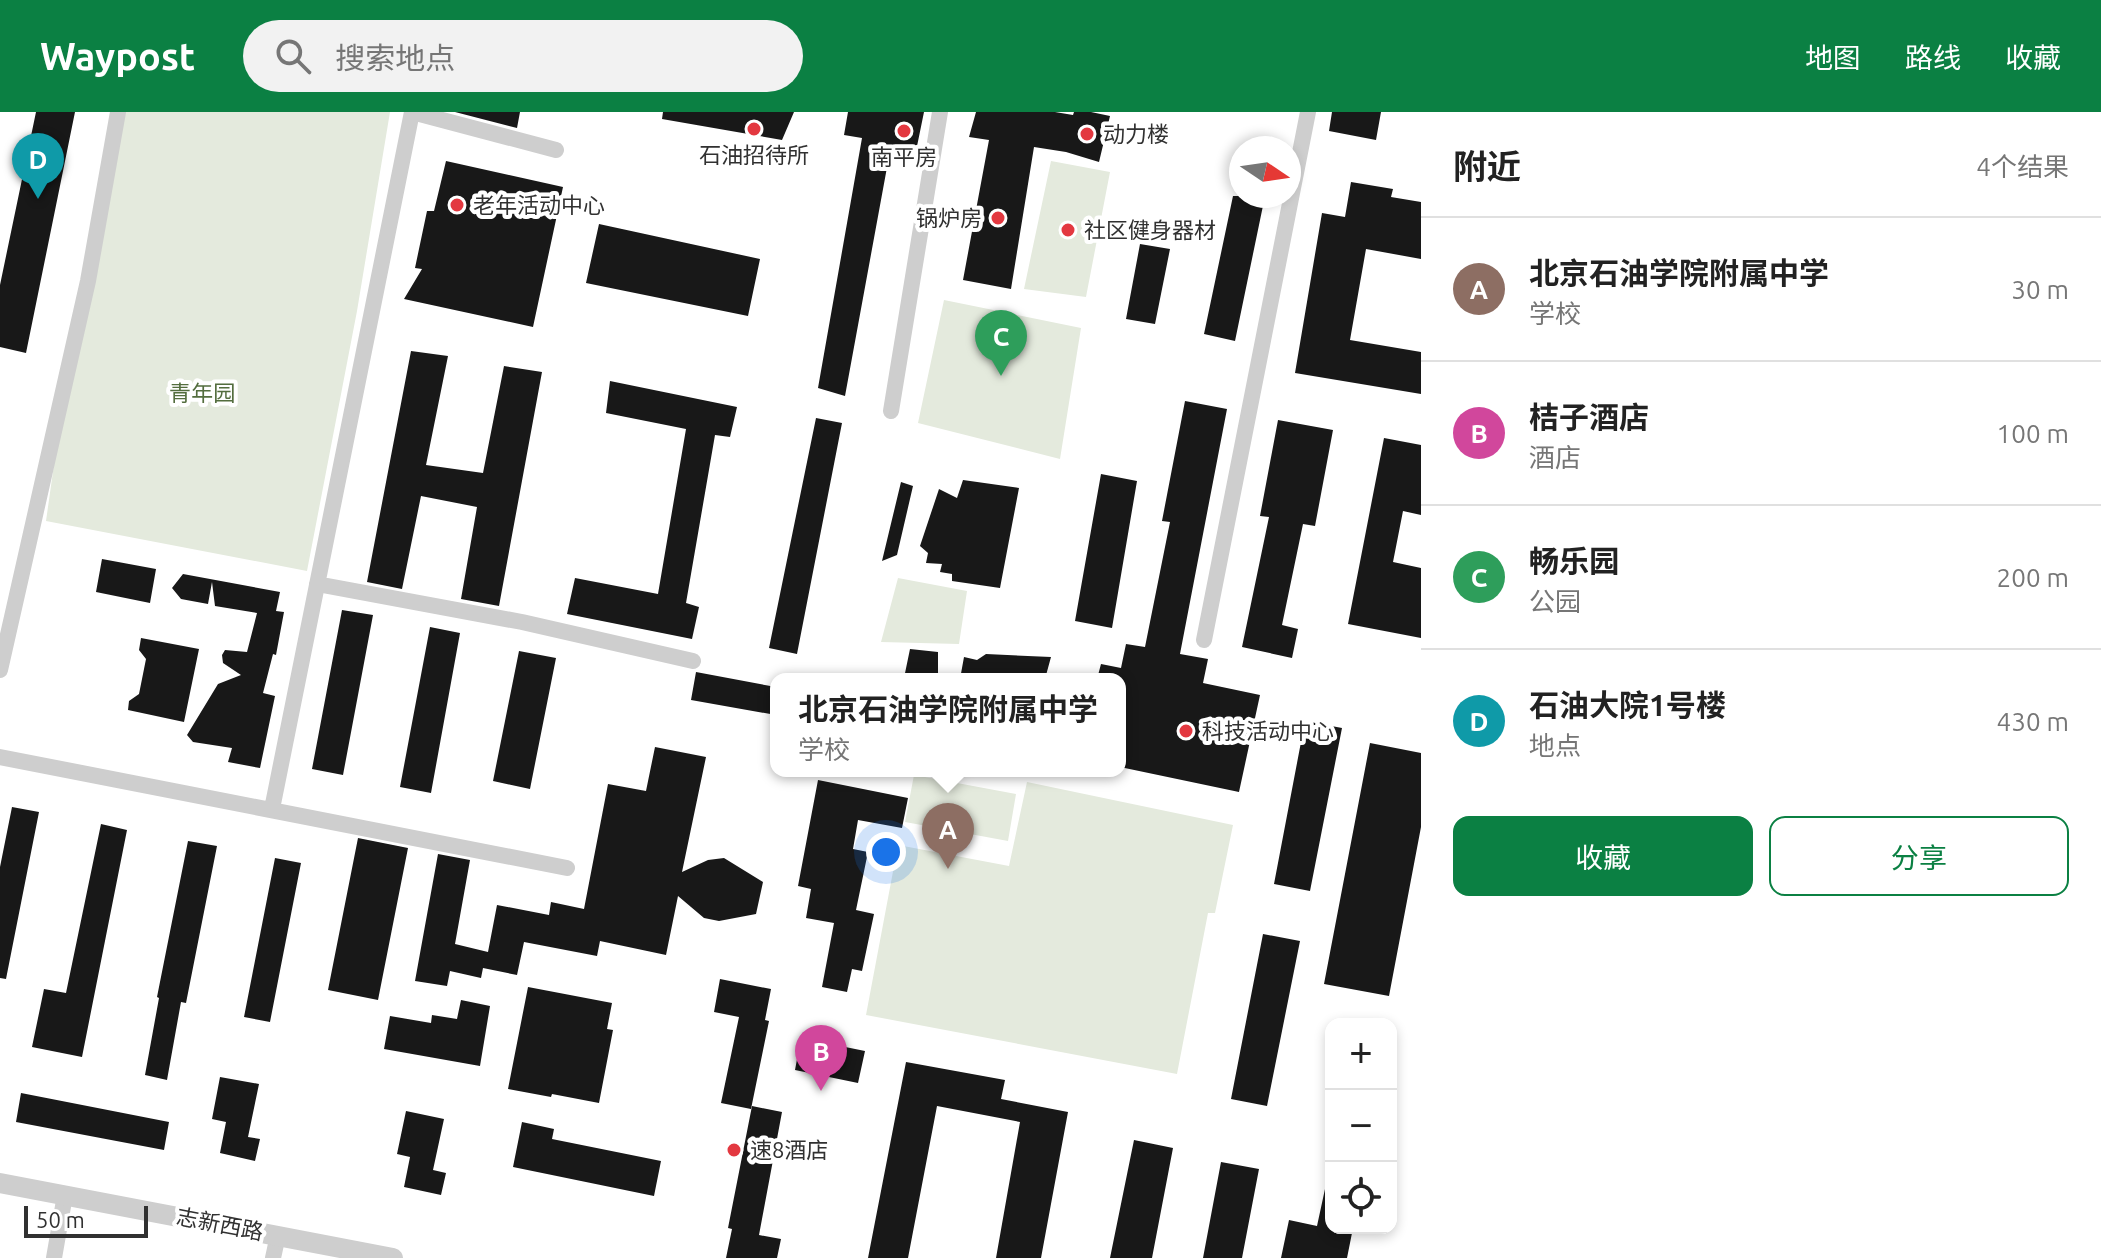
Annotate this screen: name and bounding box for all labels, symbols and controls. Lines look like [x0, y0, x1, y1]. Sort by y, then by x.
search box [243, 20, 803, 92]
icon: search [271, 34, 315, 78]
text: Waypost [40, 35, 195, 77]
text: 搜索地点 [335, 41, 455, 75]
text: 地图 [1805, 42, 1861, 73]
text: 路线 [1905, 42, 1961, 73]
text: 收藏 [2005, 42, 2061, 73]
marker: 石油招待所 [745, 120, 763, 138]
place label: 动力楼 [1103, 121, 1169, 146]
marker: 南平房 [895, 122, 913, 140]
marker: 动力楼 [1078, 125, 1096, 143]
pin: D [12, 133, 64, 199]
north arrow [1229, 136, 1301, 208]
place label: 石油招待所 [699, 142, 809, 167]
place label: 南平房 [871, 144, 937, 169]
text: 附近 [1453, 147, 1521, 185]
text: 4个结果 [1976, 152, 2069, 181]
place label: 老年活动中心 [473, 192, 605, 217]
marker: 老年活动中心 [448, 196, 466, 214]
place label: 锅炉房 [916, 205, 982, 230]
marker: 锅炉房 [989, 209, 1007, 227]
place label: 社区健身器材 [1084, 217, 1216, 242]
marker: 社区健身器材 [1059, 221, 1077, 239]
text: 北京石油学院附属中学 [1529, 256, 1829, 290]
text: A [1470, 275, 1488, 304]
text: 30 m [2011, 275, 2069, 304]
text: 学校 [1529, 299, 1581, 328]
pin: C [975, 310, 1027, 376]
park label: 青年园 [169, 380, 235, 405]
text: 桔子酒店 [1529, 400, 1649, 434]
text: B [1470, 419, 1488, 448]
text: 100 m [1997, 419, 2069, 448]
text: 酒店 [1529, 443, 1581, 472]
text: 畅乐园 [1529, 544, 1619, 578]
text: C [1471, 563, 1487, 592]
text: 200 m [1997, 563, 2069, 592]
text: 公园 [1529, 587, 1581, 616]
popup [770, 673, 1126, 777]
text: 石油大院1号楼 [1529, 688, 1726, 722]
text: 北京石油学院附属中学 [798, 692, 1098, 726]
text: D [1470, 707, 1488, 736]
text: 430 m [1997, 707, 2069, 736]
place label: 科技活动中心 [1202, 718, 1334, 743]
marker: 科技活动中心 [1177, 722, 1195, 740]
text: 地点 [1529, 731, 1581, 760]
text: 学校 [798, 735, 850, 764]
pin: A [922, 803, 974, 869]
button: 收藏 [1453, 816, 1753, 896]
button: 分享 [1769, 816, 2069, 896]
your location [866, 832, 906, 872]
map controls [1325, 1018, 1397, 1234]
button: + [1325, 1018, 1397, 1090]
pin: B [795, 1025, 847, 1091]
button: − [1325, 1090, 1397, 1162]
place label: 速8酒店 [750, 1137, 828, 1162]
marker: 速8酒店 [725, 1141, 743, 1159]
button: locate [1325, 1162, 1397, 1234]
scale bar [24, 1202, 148, 1238]
street label: 志新西路 [175, 1203, 266, 1244]
text: 50 m [36, 1207, 85, 1232]

